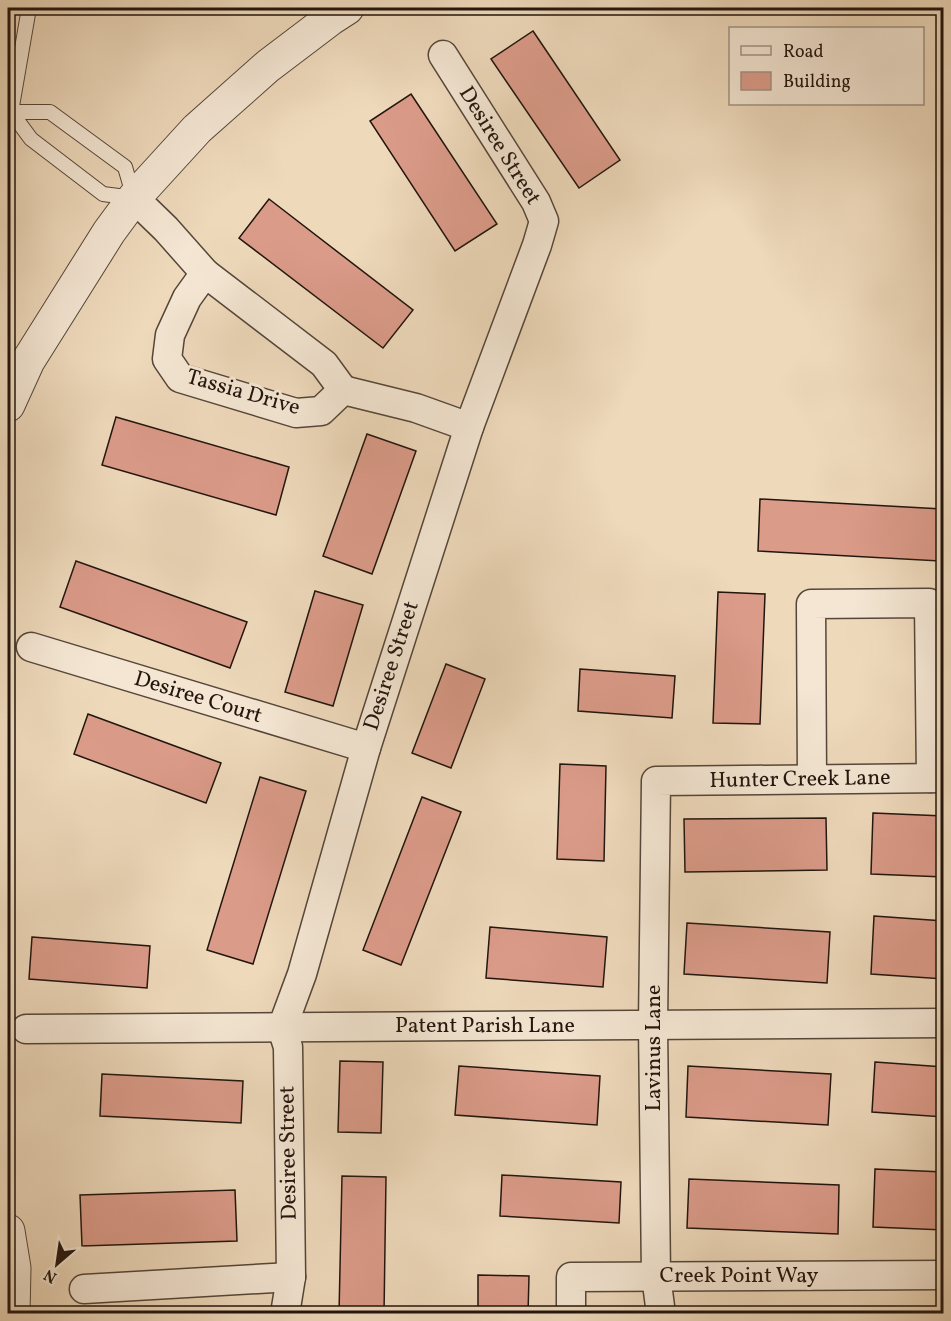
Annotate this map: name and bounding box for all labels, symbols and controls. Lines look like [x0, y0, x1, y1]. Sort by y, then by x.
legend [729, 27, 924, 105]
text: Road [783, 40, 824, 65]
text: Building [783, 70, 851, 95]
street label: Desiree Street [450, 81, 548, 212]
street label: Tassia Drive [182, 362, 304, 424]
street label: Desiree Street [356, 597, 428, 735]
street label: Desiree Court [130, 664, 266, 732]
street label: Hunter Creek Lane [709, 763, 891, 797]
street label: Lavinus Lane [639, 984, 670, 1112]
street label: Patent Parish Lane [395, 1011, 575, 1042]
street label: Desiree Street [272, 1085, 306, 1221]
north arrow [27, 1234, 87, 1294]
street label: Creek Point Way [660, 1261, 819, 1292]
text: N [40, 1263, 61, 1288]

